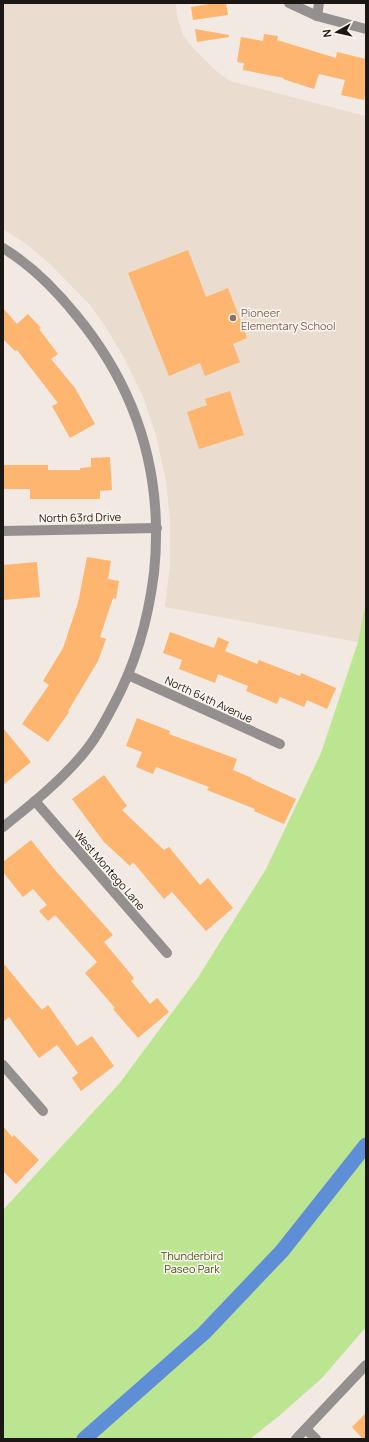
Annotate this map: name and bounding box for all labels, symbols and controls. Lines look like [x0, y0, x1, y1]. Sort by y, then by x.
north arrow [317, 12, 357, 52]
text: N [319, 28, 335, 38]
place label: Pioneer Elementary School [241, 305, 336, 333]
marker: Pioneer Elementary School [228, 313, 238, 323]
street label: North 63rd Drive [39, 509, 122, 525]
street label: North 64th Avenue [163, 672, 256, 726]
street label: West Montego Lane [71, 827, 149, 914]
park label: Thunderbird Paseo Park [161, 1248, 223, 1276]

